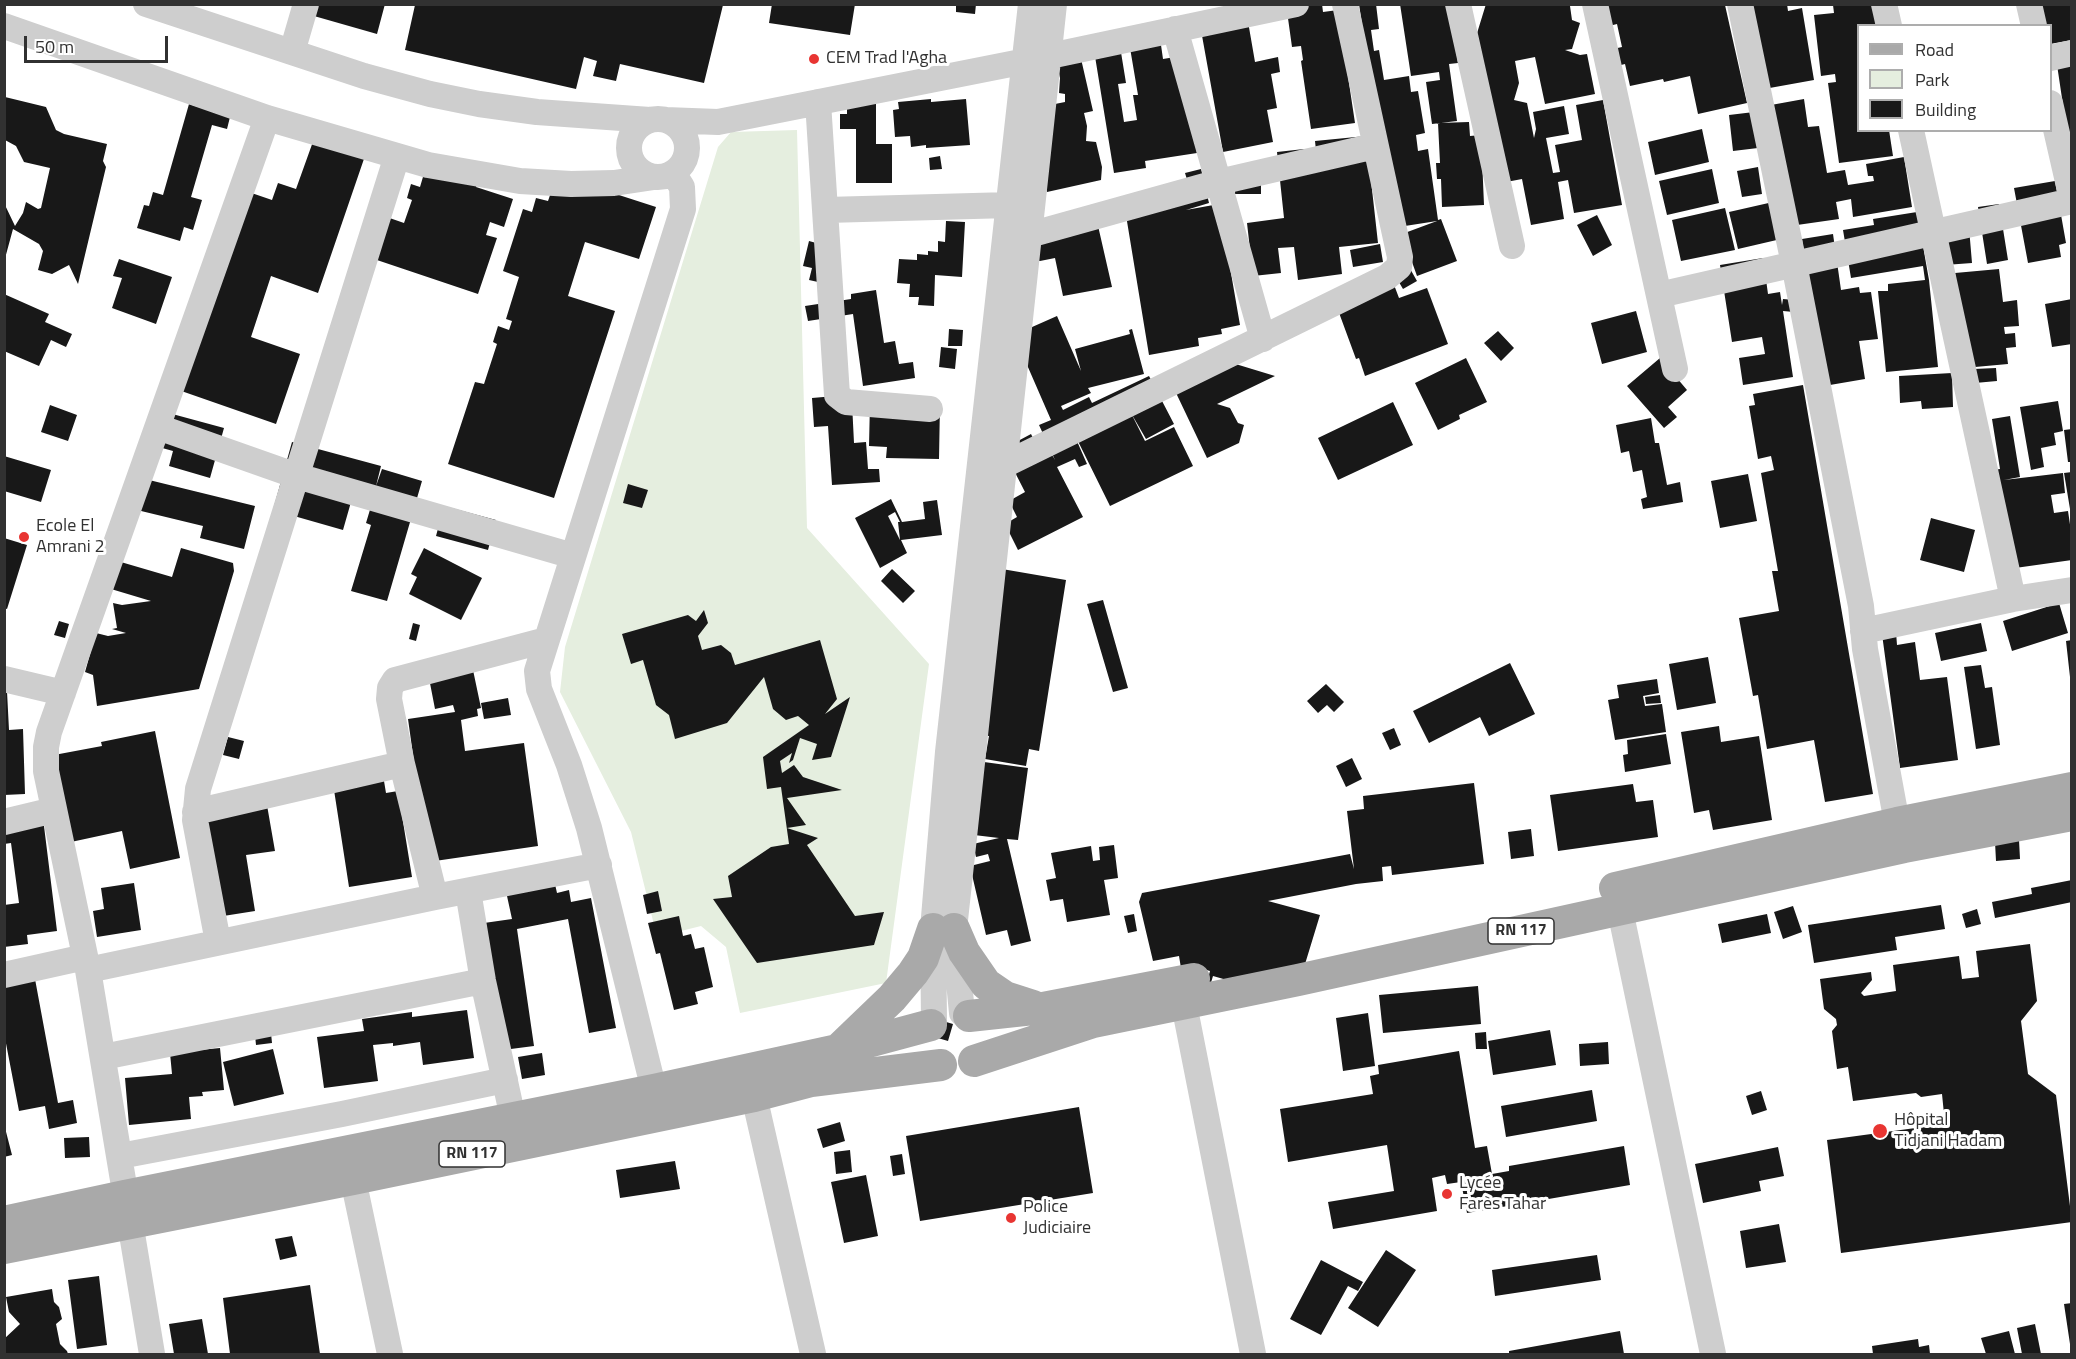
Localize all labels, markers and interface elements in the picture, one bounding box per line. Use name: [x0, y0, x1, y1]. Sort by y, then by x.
scale bar: [27, 24, 171, 62]
legend: [1857, 24, 2052, 132]
text: 50 m: [35, 33, 74, 60]
text: Road: [1915, 36, 1954, 63]
place label: CEM Trad l'Agha: [826, 48, 947, 70]
marker: CEM Trad l'Agha: [807, 52, 821, 66]
text: Park: [1915, 66, 1949, 93]
text: Building: [1915, 96, 1976, 123]
place label: Ecole El Amrani 2: [36, 516, 105, 558]
marker: Ecole El Amrani 2: [17, 530, 31, 544]
road number: RN 117: [1488, 918, 1554, 944]
place label: Hôpital Tidjani Hadam: [1894, 1110, 2002, 1152]
marker: Hôpital Tidjani Hadam: [1871, 1122, 1889, 1140]
road number: RN 117: [439, 1141, 505, 1167]
place label: Lycée Farès Tahar: [1459, 1173, 1546, 1216]
marker: Lycée Farès Tahar: [1440, 1187, 1454, 1201]
place label: Police Judiciaire: [1023, 1197, 1091, 1240]
marker: Police Judiciaire: [1004, 1211, 1018, 1225]

